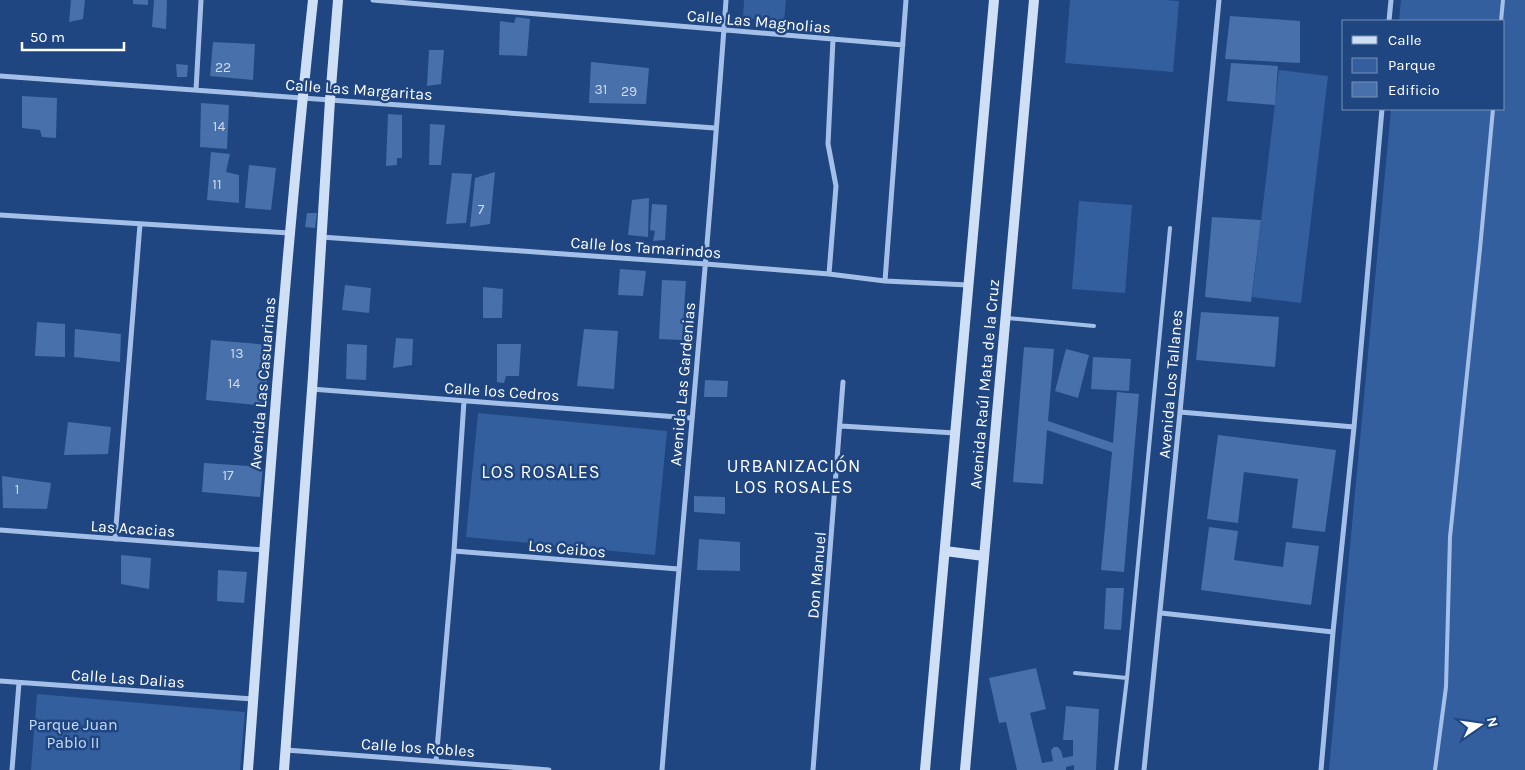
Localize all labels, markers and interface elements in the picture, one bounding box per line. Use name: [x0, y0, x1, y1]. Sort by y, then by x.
street label: Calle Las Magnolias: [686, 6, 832, 37]
scale bar: [22, 20, 125, 52]
legend: [1342, 20, 1505, 110]
text: 50 m: [30, 28, 65, 46]
text: Calle: [1388, 31, 1422, 49]
text: Parque: [1388, 56, 1436, 74]
house number: 22: [215, 59, 231, 76]
street label: Calle Las Margaritas: [285, 75, 433, 104]
house number: 31: [595, 81, 607, 98]
text: Edificio: [1388, 81, 1440, 99]
house number: 29: [621, 83, 637, 100]
house number: 14: [213, 118, 225, 135]
house number: 11: [212, 176, 222, 193]
house number: 7: [478, 201, 485, 218]
street label: Calle los Tamarindos: [570, 233, 722, 262]
street label: Avenida Raúl Mata de la Cruz: [966, 278, 1003, 490]
street label: Avenida Las Casuarinas: [245, 296, 280, 470]
street label: Avenida Las Gardenias: [666, 301, 699, 467]
street label: Avenida Los Tallanes: [1155, 309, 1186, 459]
house number: 13: [231, 345, 243, 362]
house number: 14: [228, 375, 240, 392]
street label: Calle los Cedros: [444, 378, 560, 405]
district label: URBANIZACIÓN LOS ROSALES: [727, 454, 861, 498]
district label: LOS ROSALES: [481, 461, 601, 483]
house number: 17: [222, 467, 234, 484]
house number: 1: [15, 481, 19, 498]
street label: Las Acacias: [90, 516, 176, 541]
street label: Don Manuel: [803, 531, 830, 619]
street label: Los Ceibos: [527, 536, 607, 561]
street label: Calle Las Dalias: [70, 665, 185, 692]
north arrow: [1455, 700, 1505, 750]
park label: Parque Juan Pablo II: [28, 715, 118, 752]
text: N: [1483, 715, 1502, 729]
street label: Calle los Robles: [360, 734, 476, 761]

